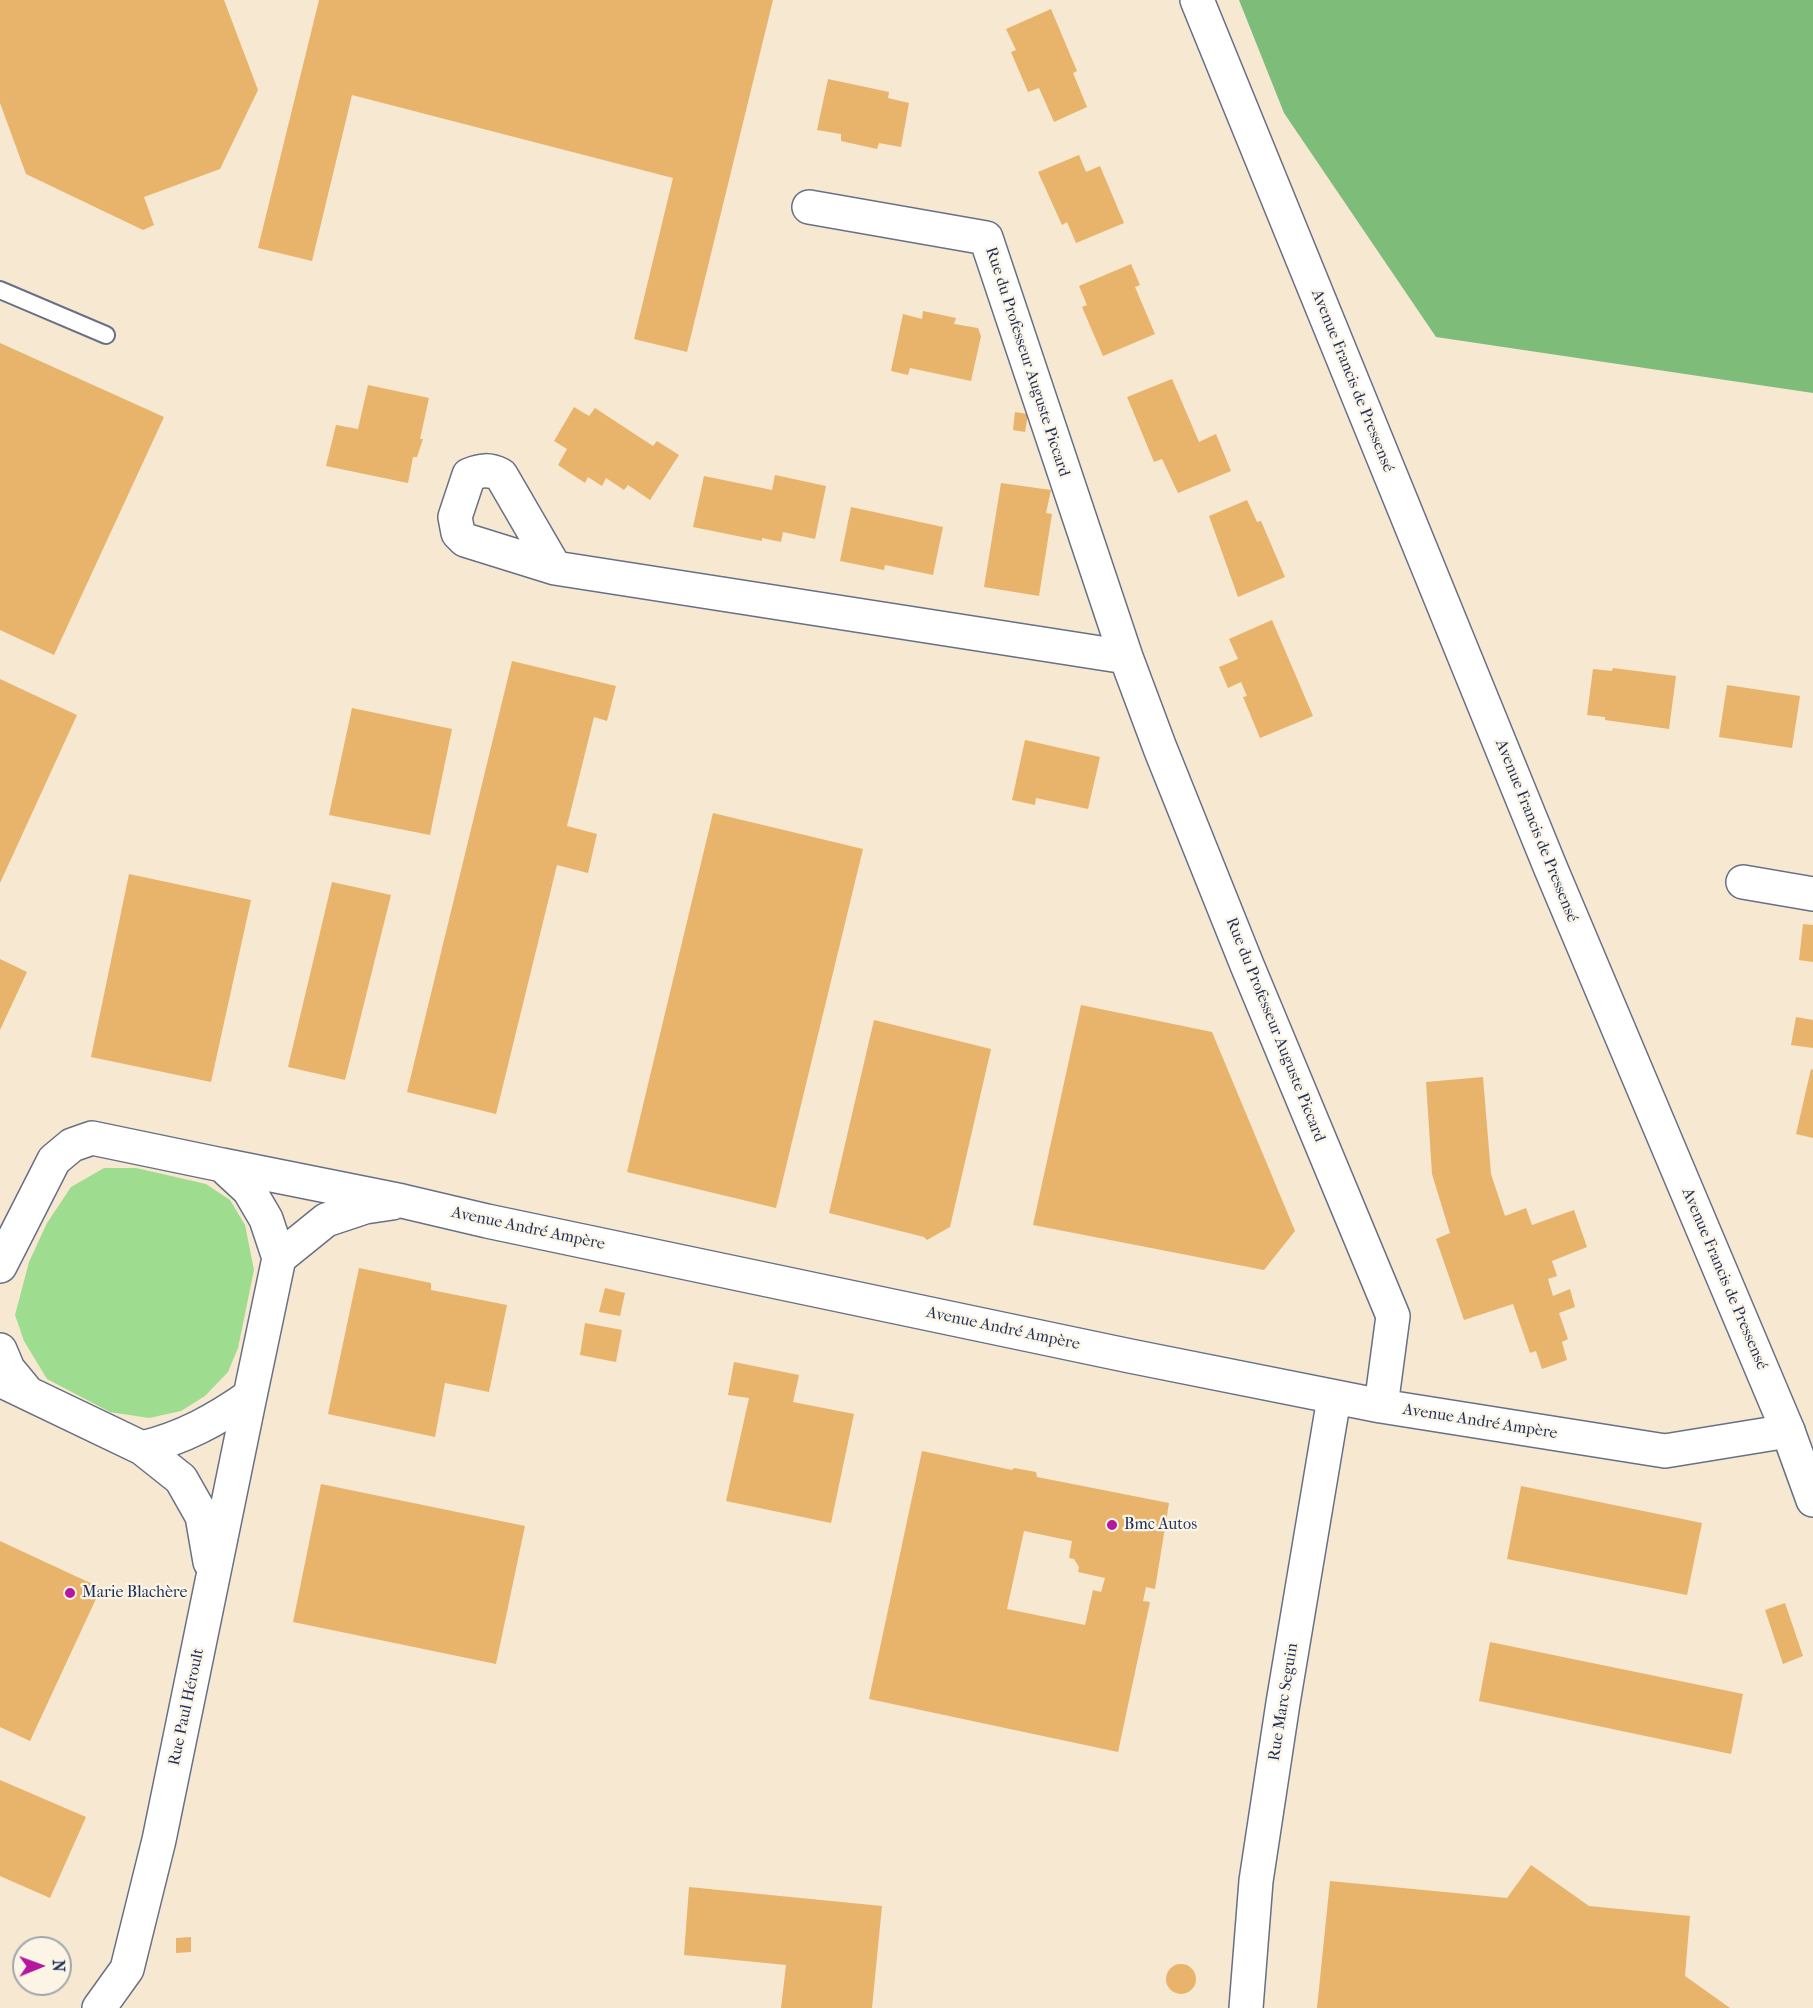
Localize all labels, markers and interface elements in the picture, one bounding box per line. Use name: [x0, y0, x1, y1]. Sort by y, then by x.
street label: Rue du Professeur Auguste Piccard: [981, 245, 1073, 479]
street label: Avenue Francis de Pressensé: [1307, 287, 1397, 475]
street label: Avenue Francis de Pressensé: [1491, 737, 1581, 925]
street label: Rue du Professeur Auguste Piccard: [1221, 915, 1329, 1145]
street label: Avenue Francis de Pressensé: [1677, 1185, 1771, 1373]
street label: Avenue André Ampère: [450, 1203, 606, 1255]
street label: Avenue André Ampère: [925, 1303, 1081, 1355]
street label: Avenue André Ampère: [1401, 1400, 1559, 1444]
place label: Bmc Autos: [1124, 1515, 1197, 1535]
marker: Bmc Autos: [1105, 1518, 1119, 1532]
place label: Marie Blachère: [82, 1583, 187, 1603]
marker: Marie Blachère: [63, 1586, 77, 1600]
street label: Rue Marc Seguin: [1265, 1642, 1303, 1762]
street label: Rue Paul Héroult: [165, 1647, 209, 1767]
north arrow: [12, 1936, 72, 1996]
text: N: [49, 1959, 68, 1972]

